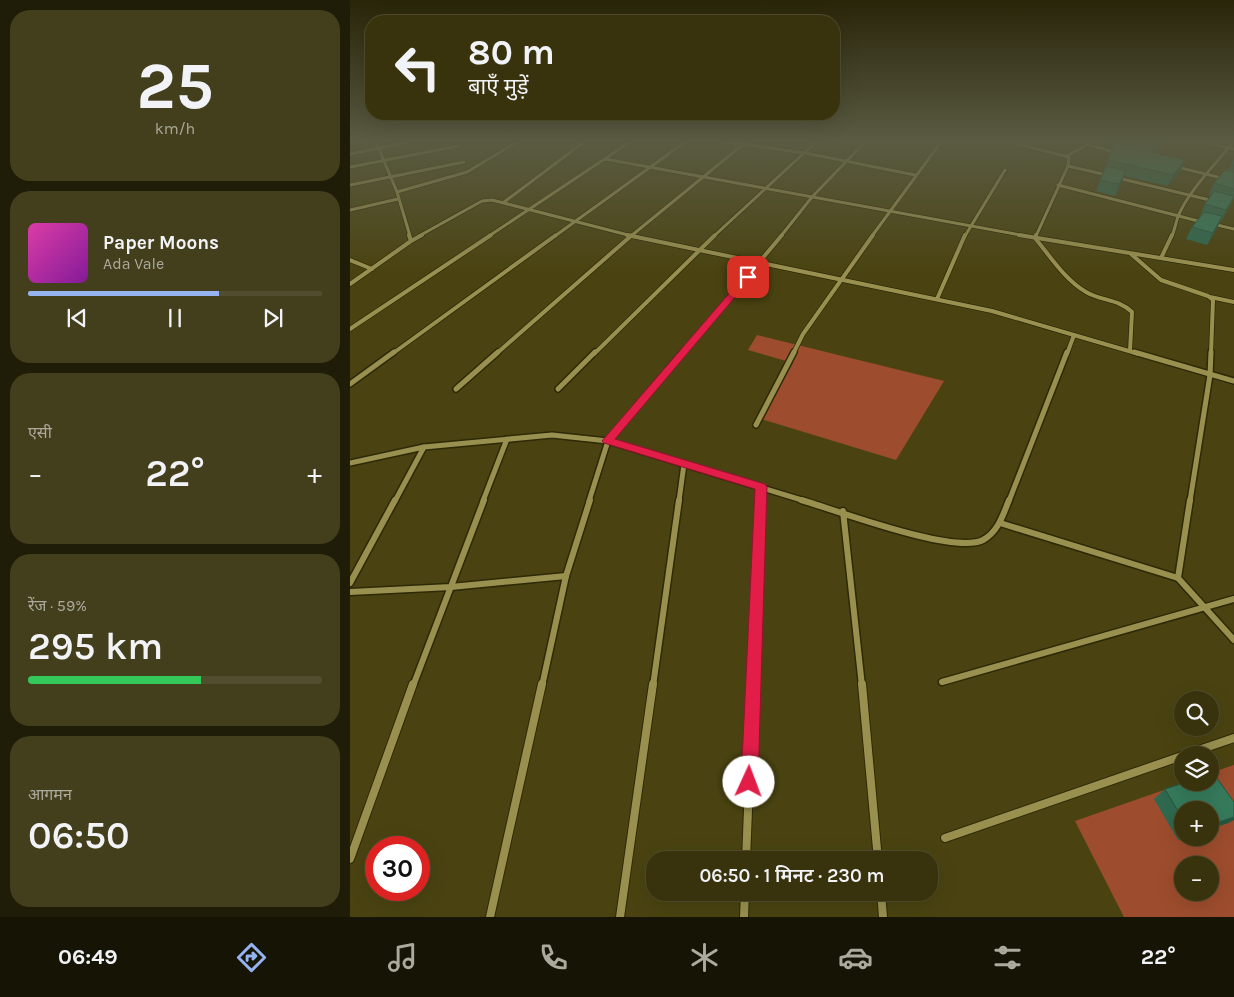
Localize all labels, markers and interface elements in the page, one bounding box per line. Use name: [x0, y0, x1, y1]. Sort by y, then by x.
text: 80 m: [468, 32, 555, 73]
icon: left: [385, 35, 450, 100]
text: 25: [136, 48, 214, 124]
text: बाएँ मुड़ें: [468, 74, 529, 100]
text: km/h: [155, 119, 195, 138]
text: Paper Moons: [103, 232, 219, 254]
text: Ada Vale: [103, 254, 164, 273]
pin: [727, 256, 769, 298]
icon: arrive: [734, 263, 762, 291]
icon: previous: [63, 304, 91, 332]
icon: pause: [161, 304, 189, 332]
icon: next: [259, 304, 287, 332]
text: एसी: [28, 423, 52, 442]
text: 22°: [145, 451, 205, 496]
text: −: [28, 457, 43, 490]
text: +: [307, 457, 322, 490]
text: रेंज · 59%: [28, 596, 87, 615]
text: 295 km: [28, 624, 163, 669]
map controls: [1174, 691, 1219, 901]
button: search: [1174, 691, 1219, 736]
button: layers: [1174, 746, 1219, 791]
position arrow: [722, 755, 774, 807]
text: आगमन: [28, 785, 72, 804]
button: +: [1174, 801, 1219, 846]
text: 06:50: [28, 813, 130, 858]
speed limit sign: 30: [365, 836, 430, 901]
button: −: [1174, 856, 1219, 901]
text: 06:50 · 1 मिनट · 230 m: [699, 865, 885, 887]
icon: directions: [234, 940, 269, 975]
icon: music: [385, 940, 420, 975]
icon: phone: [536, 940, 571, 975]
icon: climate: [687, 940, 722, 975]
icon: car: [838, 940, 873, 975]
icon: filters: [990, 940, 1025, 975]
text: 06:49: [58, 944, 118, 970]
text: 22°: [1141, 944, 1176, 970]

